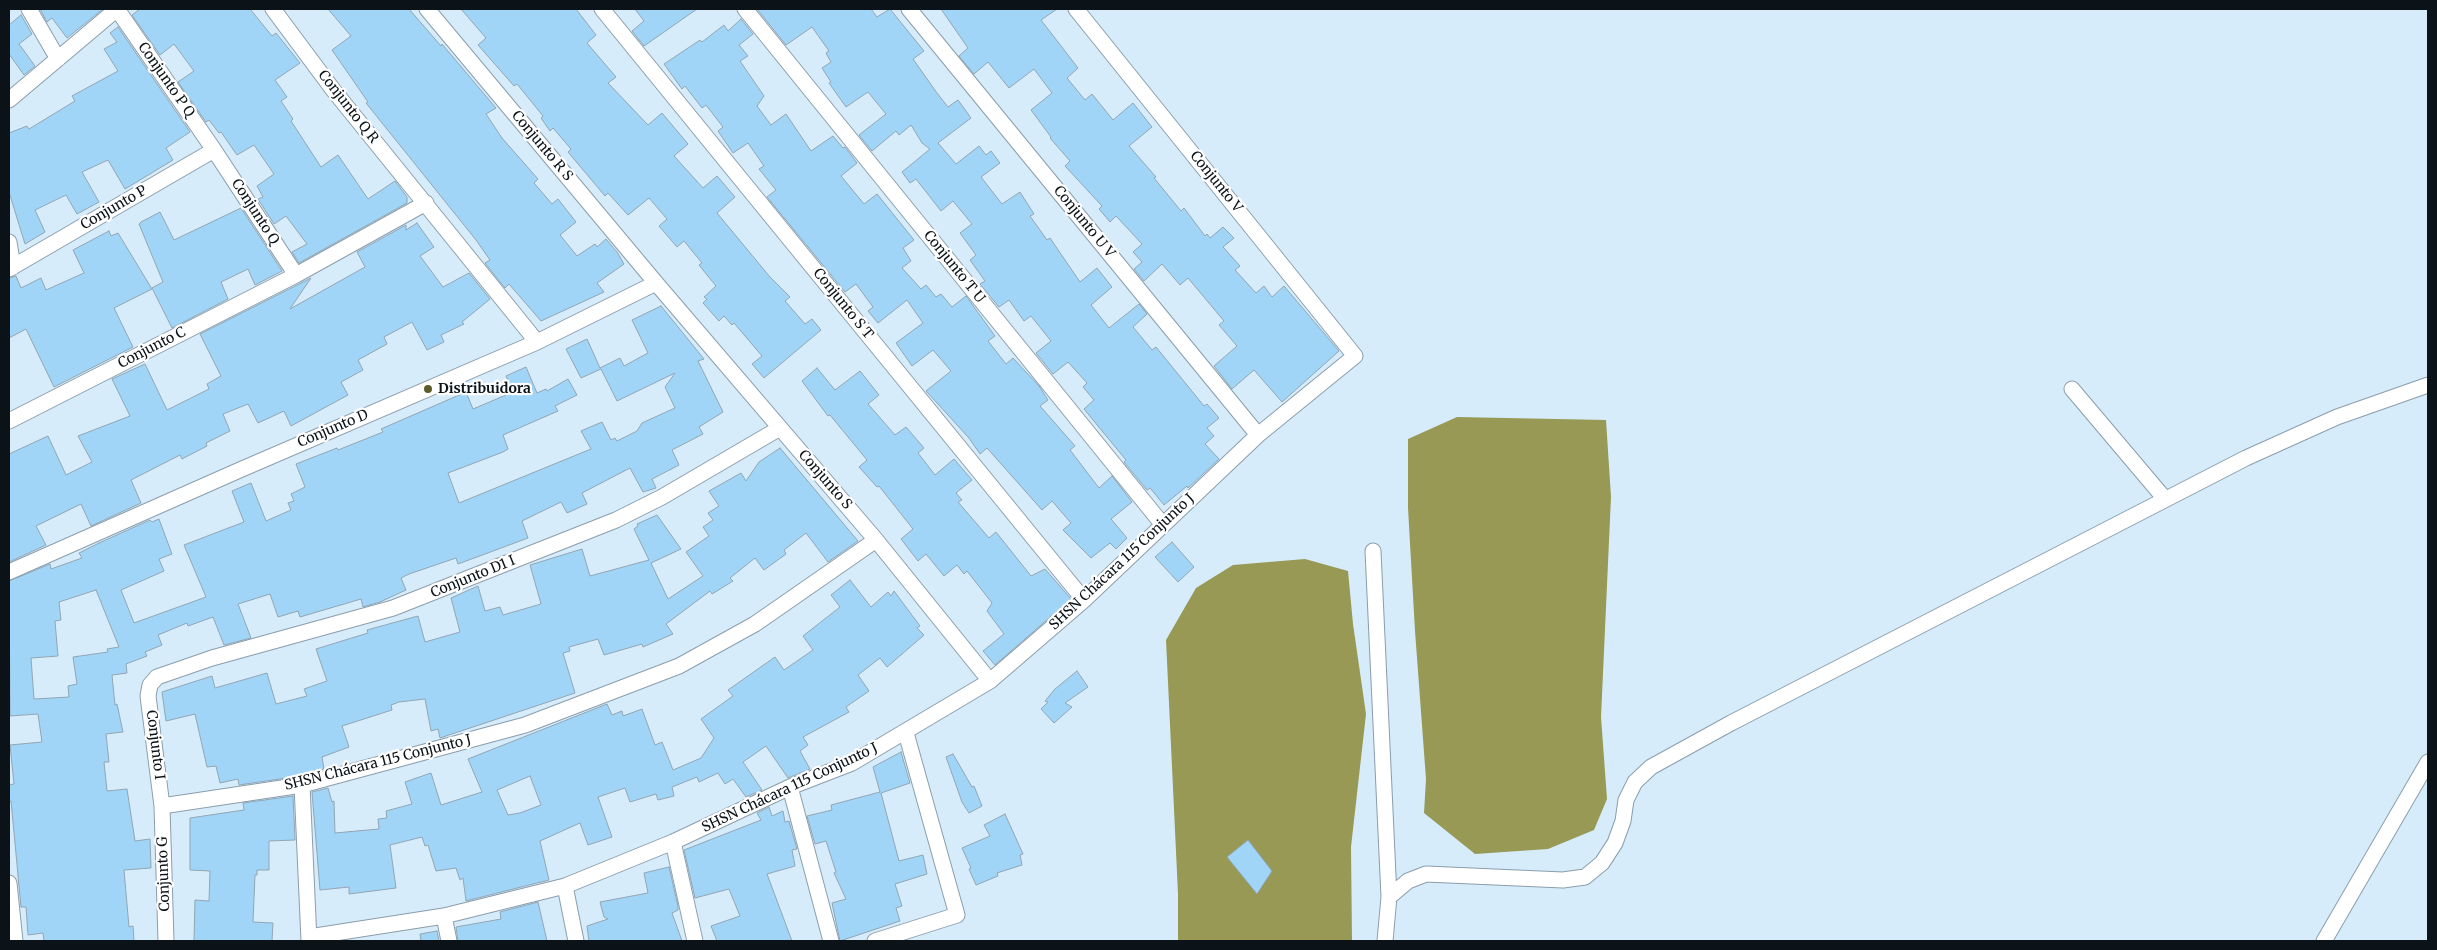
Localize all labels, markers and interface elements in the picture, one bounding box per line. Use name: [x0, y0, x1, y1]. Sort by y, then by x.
street label: Conjunto P Q: [134, 40, 198, 120]
street label: Conjunto Q R: [314, 67, 382, 147]
street label: Conjunto R S: [508, 108, 576, 184]
street label: Conjunto V: [1186, 148, 1246, 216]
street label: Conjunto Q: [228, 176, 282, 248]
street label: Conjunto P: [78, 182, 150, 234]
street label: Conjunto U V: [1050, 183, 1118, 261]
street label: Conjunto T U: [920, 227, 988, 307]
street label: Conjunto S T: [809, 265, 877, 343]
street label: Conjunto C: [115, 324, 189, 372]
place label: Distribuidora: [438, 381, 531, 397]
marker: Distribuidora: [422, 383, 434, 395]
street label: Conjunto D: [295, 407, 371, 451]
street label: Conjunto S: [795, 447, 855, 513]
street label: SHSN Chácara 115 Conjunto J: [1046, 490, 1198, 634]
street label: Conjunto D1 I: [428, 552, 518, 602]
street label: Conjunto I: [142, 709, 168, 781]
street label: SHSN Chácara 115 Conjunto J: [283, 732, 473, 794]
street label: SHSN Chácara 115 Conjunto J: [699, 740, 881, 836]
street label: Conjunto G: [154, 836, 174, 912]

